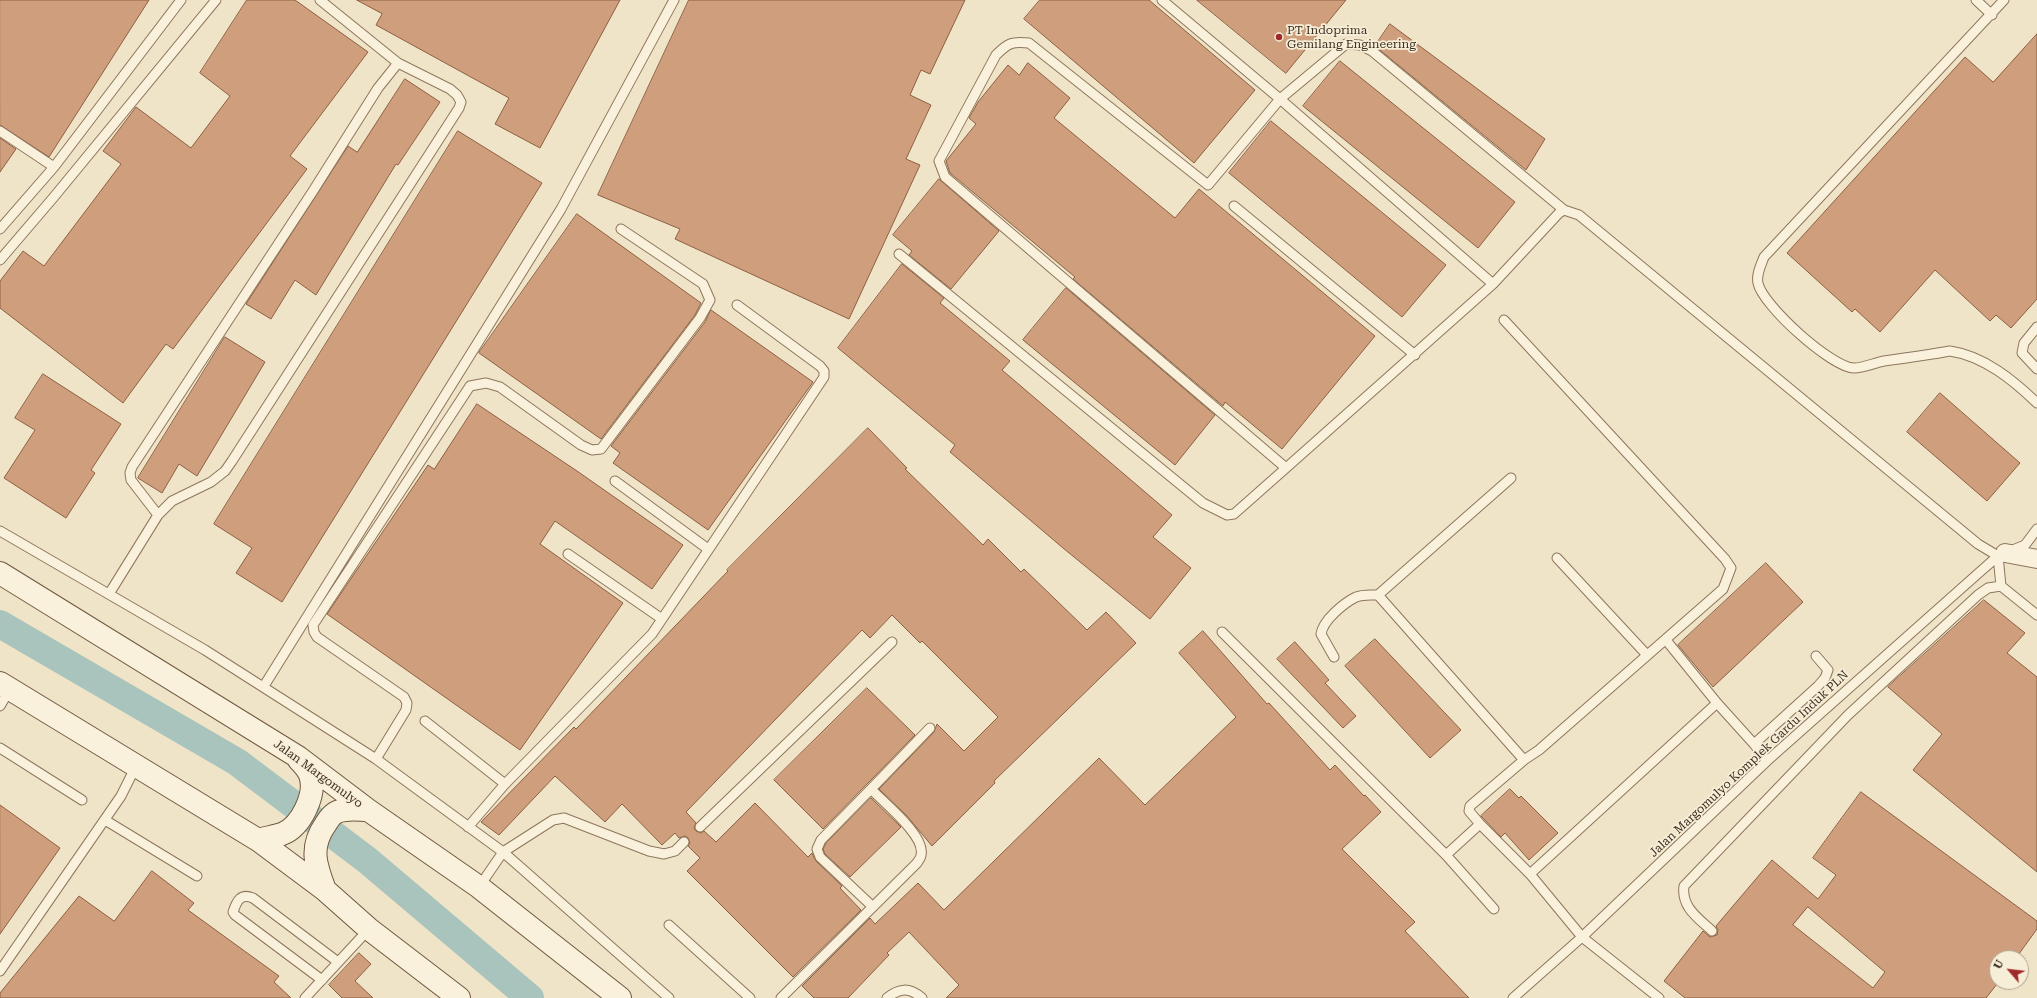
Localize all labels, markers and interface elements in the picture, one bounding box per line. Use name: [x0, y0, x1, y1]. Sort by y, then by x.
place label: PT Indoprima Gemilang Engineering: [1287, 23, 1416, 51]
marker: PT Indoprima Gemilang Engineering: [1274, 32, 1284, 42]
street label: Jalan Margomulyo Komplek Gardu Induk PLN: [1646, 668, 1852, 860]
street label: Jalan Margomulyo: [271, 737, 365, 811]
north arrow: [1989, 950, 2029, 990]
text: U: [1991, 958, 2007, 971]

